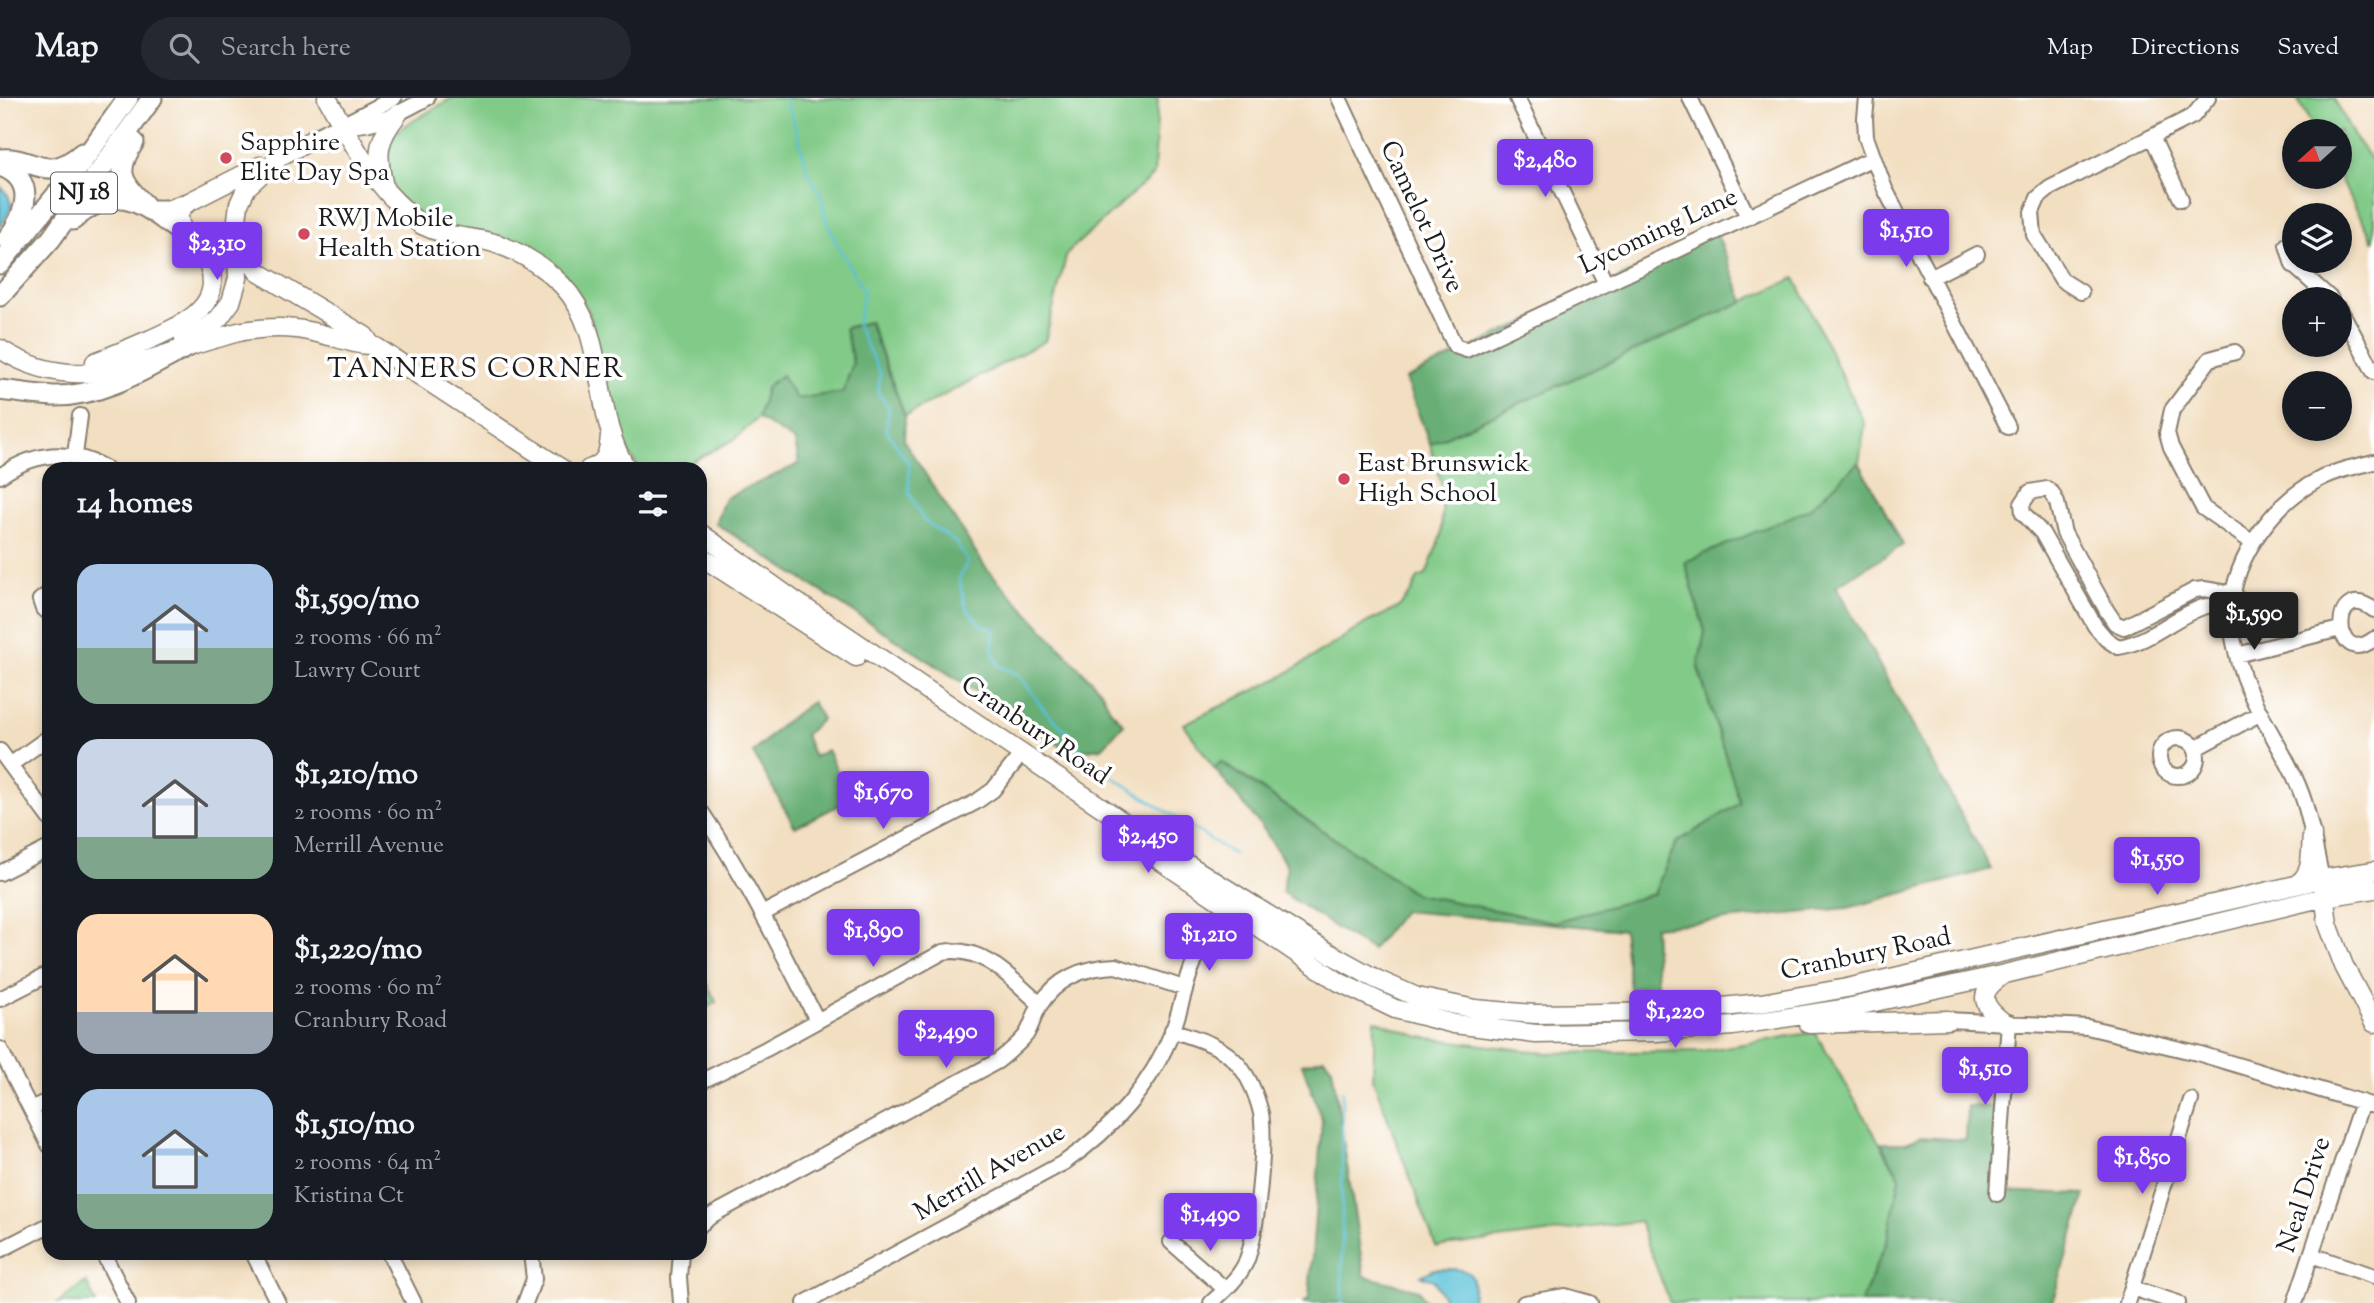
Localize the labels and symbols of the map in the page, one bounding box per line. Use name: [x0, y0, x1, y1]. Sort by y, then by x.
north arrow: [2282, 119, 2352, 189]
place label: Sapphire Elite Day Spa: [240, 125, 389, 192]
street label: Camelot Drive: [1370, 135, 1472, 299]
pin: $2,480: [1488, 140, 1602, 199]
marker: Sapphire Elite Day Spa: [218, 150, 234, 166]
road number: NJ 18: [51, 172, 117, 214]
street label: Lycoming Lane: [1574, 179, 1744, 285]
place label: RWJ Mobile Health Station: [318, 201, 481, 268]
pin: $1,510: [1849, 209, 1963, 269]
pin: $2,310: [160, 222, 274, 282]
marker: RWJ Mobile Health Station: [296, 226, 312, 242]
district label: TANNERS CORNER: [327, 350, 625, 390]
place label: East Brunswick High School: [1358, 446, 1530, 513]
marker: East Brunswick High School: [1336, 471, 1352, 487]
pin: $1,590: [2197, 592, 2311, 652]
street label: Cranbury Road: [953, 667, 1117, 795]
pin: $1,670: [826, 772, 940, 831]
pin: $2,450: [1091, 816, 1205, 875]
pin: $1,550: [2100, 838, 2214, 897]
pin: $1,890: [816, 910, 930, 969]
pin: $1,210: [1152, 914, 1266, 973]
street label: Cranbury Road: [1777, 919, 1955, 991]
pin: $1,220: [1618, 990, 1732, 1050]
pin: $2,490: [889, 1010, 1003, 1070]
pin: $1,510: [1928, 1048, 2042, 1107]
street label: Merrill Avenue: [907, 1115, 1073, 1231]
street label: Neal Drive: [2269, 1132, 2341, 1258]
pin: $1,850: [2085, 1136, 2199, 1196]
pin: $1,490: [1153, 1194, 1267, 1253]

